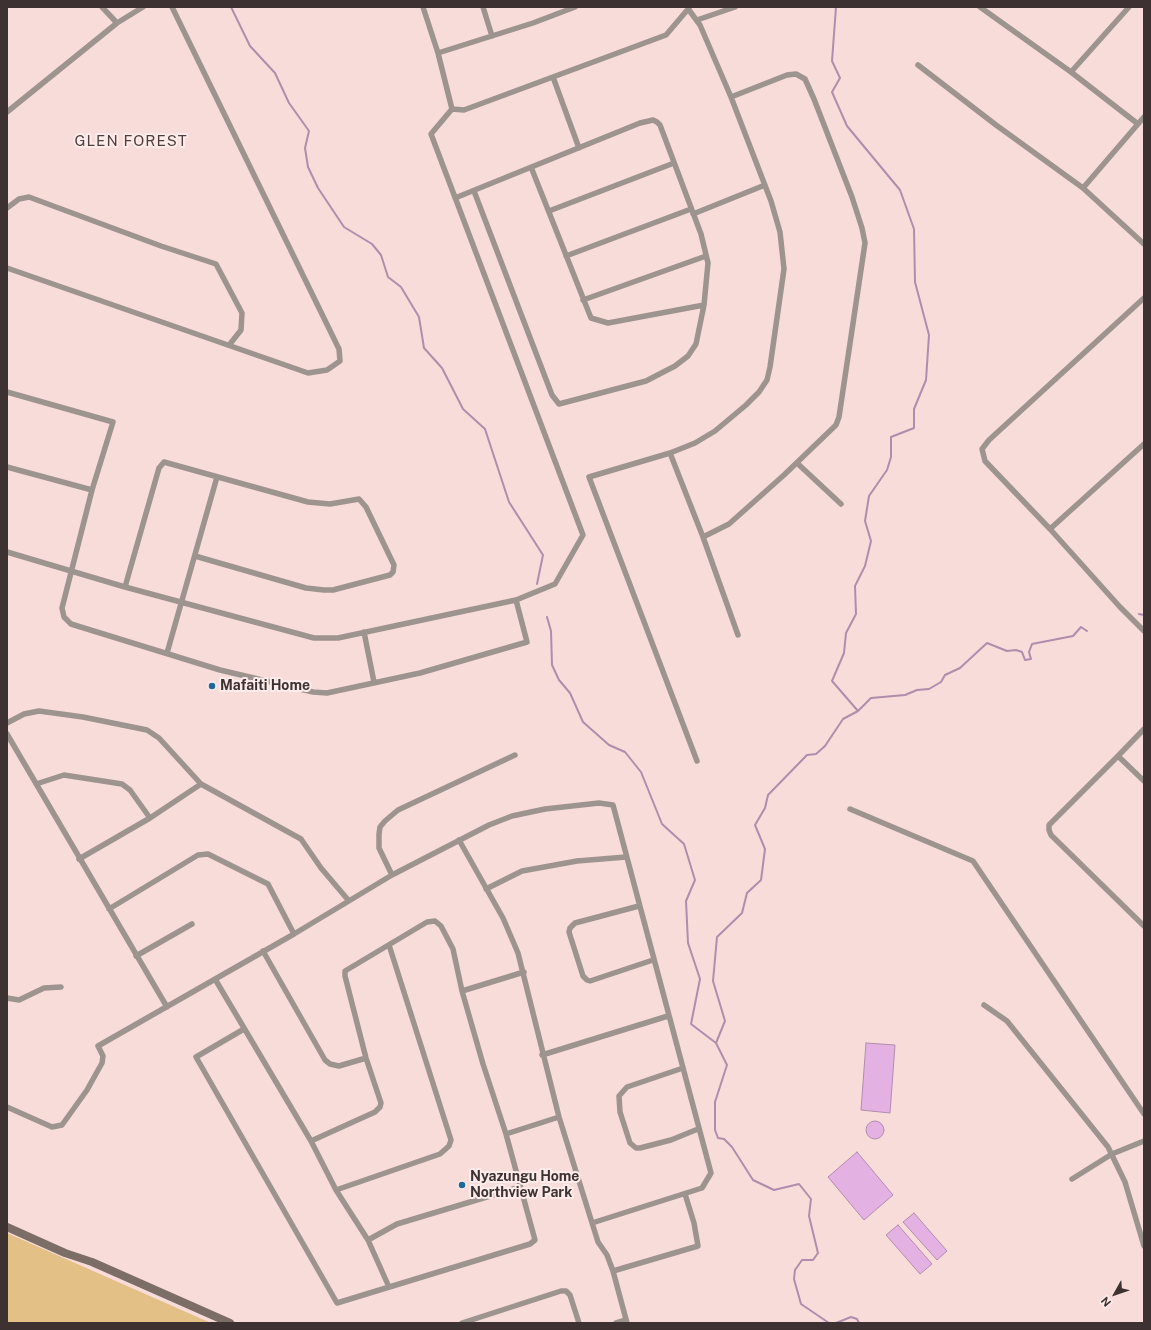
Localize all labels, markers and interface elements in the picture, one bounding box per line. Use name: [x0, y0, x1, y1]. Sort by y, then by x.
district label: GLEN FOREST: [74, 132, 188, 150]
place label: Mafaiti Home: [220, 678, 310, 694]
marker: Mafaiti Home: [207, 681, 217, 691]
place label: Nyazungu Home Northview Park: [470, 1169, 579, 1202]
marker: Nyazungu Home Northview Park: [457, 1180, 467, 1190]
north arrow: [1095, 1274, 1135, 1314]
text: N: [1098, 1295, 1113, 1309]

